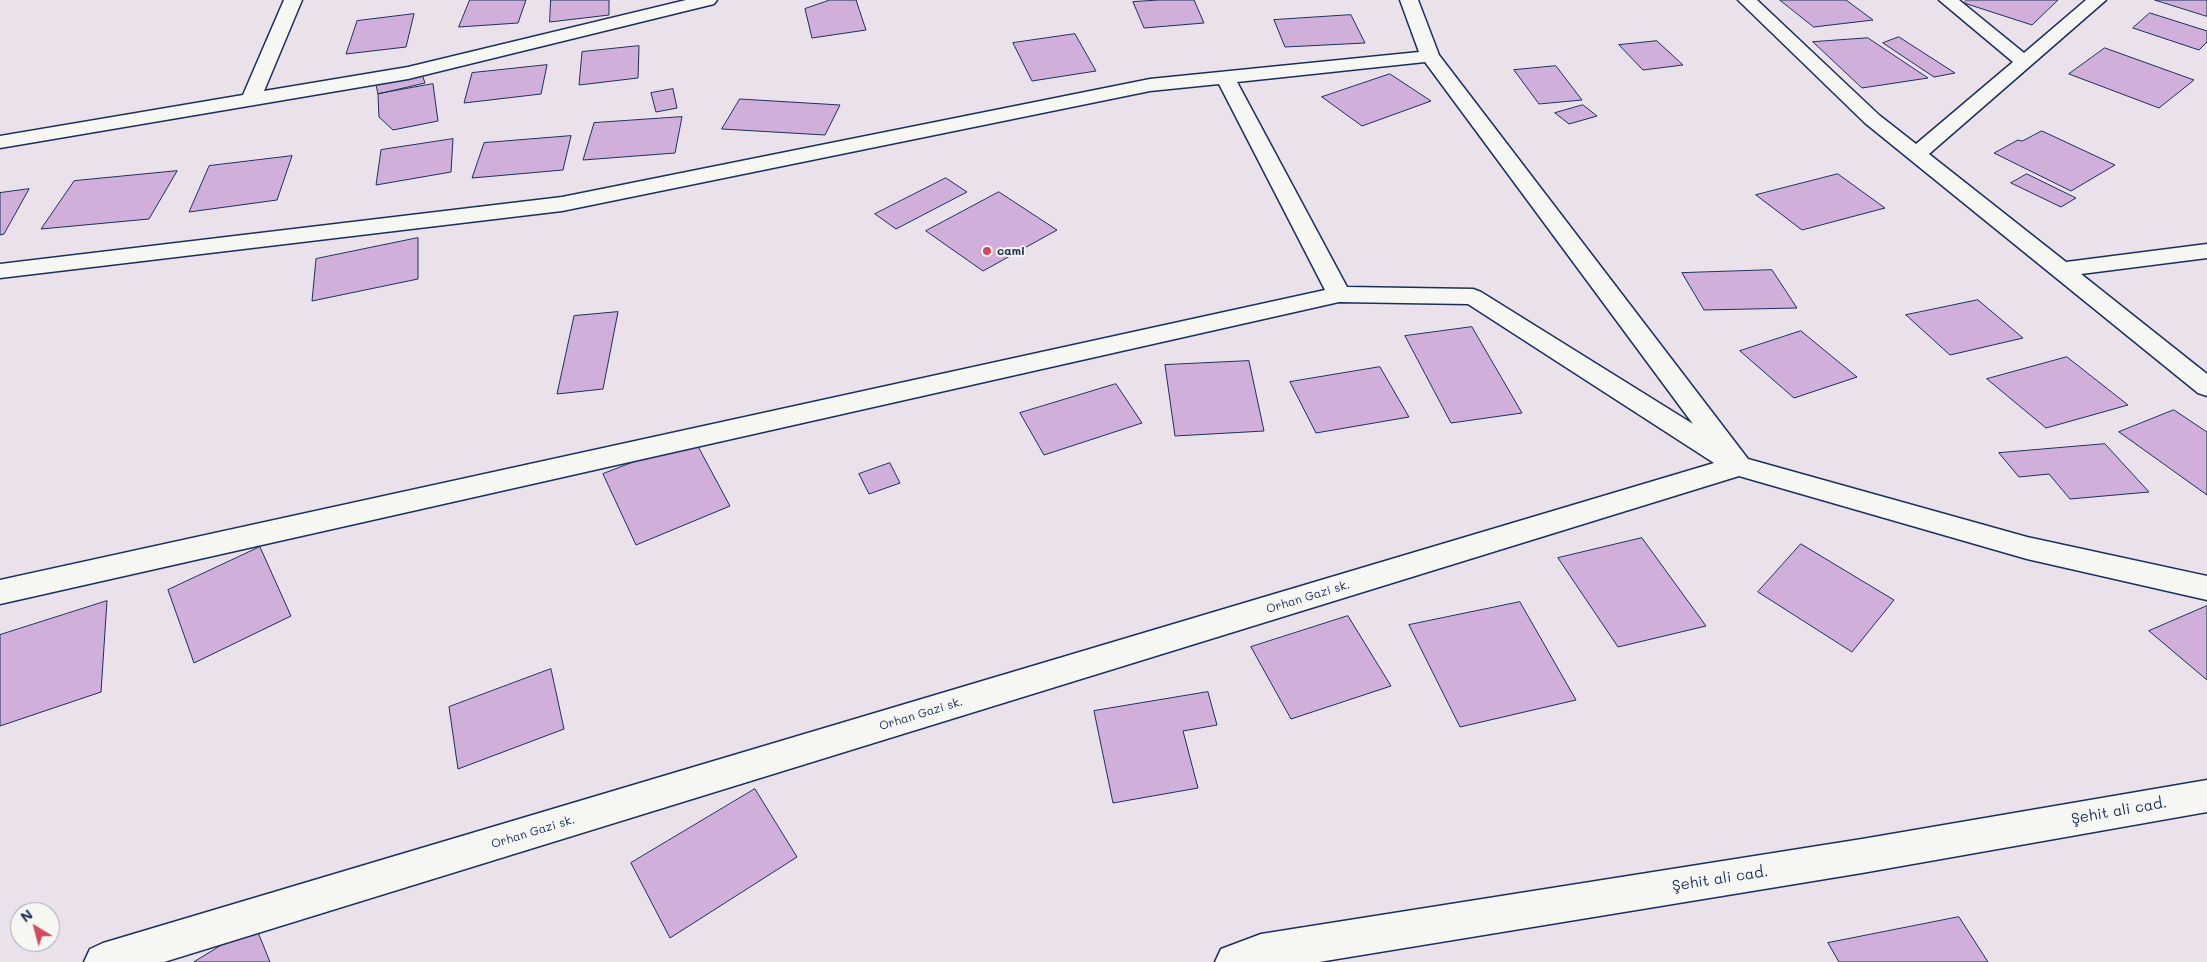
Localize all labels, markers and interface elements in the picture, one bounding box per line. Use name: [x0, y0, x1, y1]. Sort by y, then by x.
place label: cami: [997, 244, 1025, 258]
marker: cami: [981, 245, 993, 257]
street label: Orhan Gazi sk.: [1265, 577, 1351, 617]
street label: Orhan Gazi sk.: [878, 694, 964, 734]
street label: Şehit ali cad.: [2070, 794, 2168, 828]
street label: Orhan Gazi sk.: [490, 812, 576, 852]
street label: Şehit ali cad.: [1671, 863, 1769, 895]
north arrow: [10, 902, 60, 952]
text: N: [16, 905, 36, 926]

